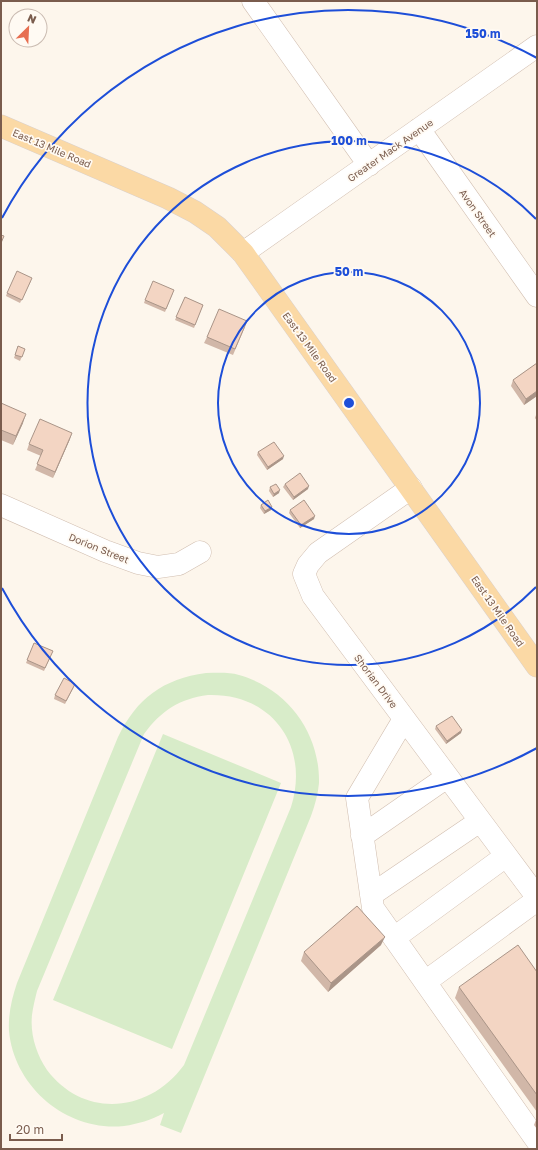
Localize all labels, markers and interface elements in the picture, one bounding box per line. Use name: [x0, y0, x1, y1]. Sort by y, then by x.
north arrow: [8, 8, 48, 48]
text: N: [26, 11, 39, 26]
text: 150 m: [466, 26, 500, 41]
street label: Greater Mack Avenue: [345, 116, 435, 184]
street label: East 13 Mile Road: [11, 126, 93, 170]
text: 100 m: [331, 133, 367, 148]
street label: Avon Street: [457, 187, 499, 239]
text: 50 m: [335, 264, 363, 279]
street label: East 13 Mile Road: [281, 310, 339, 384]
centre of rings: [342, 396, 356, 410]
street label: Dorion Street: [67, 530, 131, 566]
street label: East 13 Mile Road: [469, 573, 527, 649]
street label: Shorian Drive: [352, 652, 400, 710]
scale bar: [10, 1116, 62, 1142]
text: 20 m: [16, 1122, 44, 1137]

